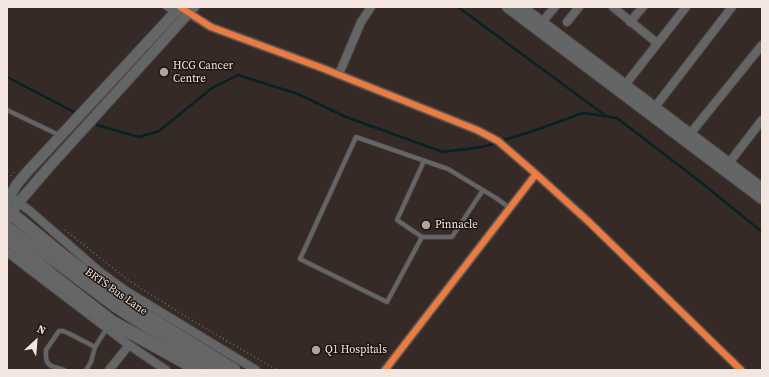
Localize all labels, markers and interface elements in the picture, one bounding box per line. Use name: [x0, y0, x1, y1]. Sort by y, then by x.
place label: HCG Cancer Centre: [173, 59, 233, 85]
marker: HCG Cancer Centre: [158, 66, 170, 78]
place label: Pinnacle: [435, 218, 478, 232]
marker: Pinnacle: [420, 219, 432, 231]
street label: BRTS Bus Lane: [82, 266, 150, 318]
north arrow: [16, 321, 56, 361]
text: N: [35, 321, 48, 338]
place label: Q1 Hospitals: [325, 343, 387, 357]
marker: Q1 Hospitals: [310, 344, 322, 356]

